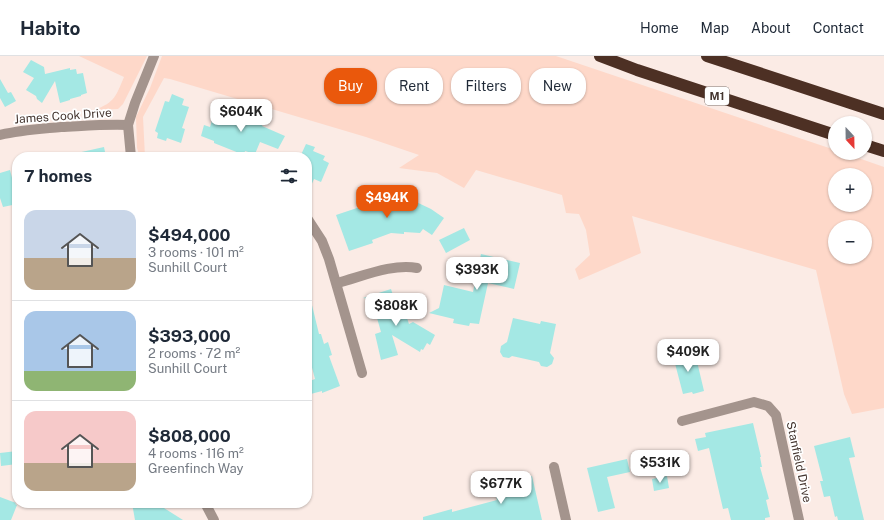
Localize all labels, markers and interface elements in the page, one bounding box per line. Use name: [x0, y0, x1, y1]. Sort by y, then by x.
text: Habito: [20, 17, 81, 39]
text: Home: [640, 20, 679, 36]
text: Map: [701, 20, 729, 36]
text: About: [751, 20, 791, 36]
text: Contact: [813, 20, 864, 36]
chip: Buy: [324, 68, 377, 104]
chip: Rent: [385, 68, 443, 104]
chip: Filters: [451, 68, 521, 104]
chip: New: [529, 68, 586, 104]
road number: M1: [705, 87, 729, 105]
pin: $604K: [213, 99, 269, 133]
text: $604K: [219, 104, 263, 119]
street label: James Cook Drive: [14, 106, 112, 126]
north arrow: [828, 116, 872, 160]
map controls: [828, 116, 872, 264]
icon: filters: [278, 165, 300, 187]
text: 7 homes: [24, 166, 92, 186]
button: +: [828, 168, 872, 212]
pin: $494K: [359, 185, 415, 219]
text: $494K: [365, 190, 409, 205]
button: −: [828, 220, 872, 264]
text: $494,000: [148, 225, 231, 245]
icon: home: [56, 226, 104, 274]
text: 3 rooms · 101 m²: [148, 245, 244, 260]
pin: $393K: [449, 257, 505, 291]
text: Sunhill Court: [148, 260, 227, 275]
text: $393K: [455, 262, 499, 277]
pin: $808K: [368, 293, 424, 327]
text: $808K: [374, 298, 418, 313]
text: $393,000: [148, 326, 231, 346]
icon: home: [56, 327, 104, 375]
pin: $409K: [660, 339, 716, 373]
text: $409K: [666, 344, 710, 359]
text: 2 rooms · 72 m²: [148, 346, 240, 361]
text: Sunhill Court: [148, 361, 227, 376]
street label: Stanfield Drive: [784, 420, 814, 504]
text: $808,000: [148, 426, 231, 446]
icon: home: [56, 427, 104, 475]
text: 4 rooms · 116 m²: [148, 446, 244, 461]
pin: $531K: [632, 450, 688, 484]
text: $531K: [639, 455, 681, 470]
text: Greenfinch Way: [148, 461, 244, 476]
pin: $677K: [473, 471, 529, 505]
text: $677K: [480, 476, 522, 491]

